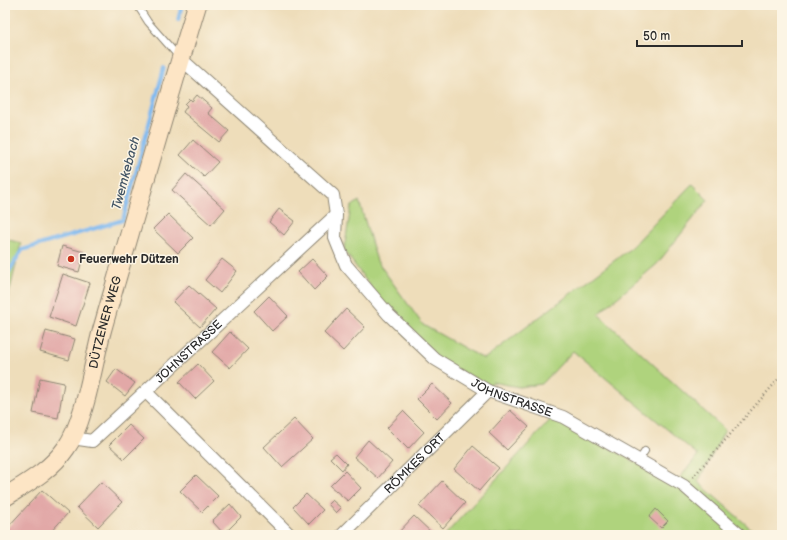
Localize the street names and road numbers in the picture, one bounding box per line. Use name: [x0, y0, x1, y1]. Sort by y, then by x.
street label: DÜTZENER WEG: [86, 274, 125, 370]
street label: JOHNSTRASSE: [152, 317, 226, 387]
street label: JOHNSTRASSE: [468, 376, 554, 421]
street label: RÖMKES ORT: [381, 430, 449, 497]

